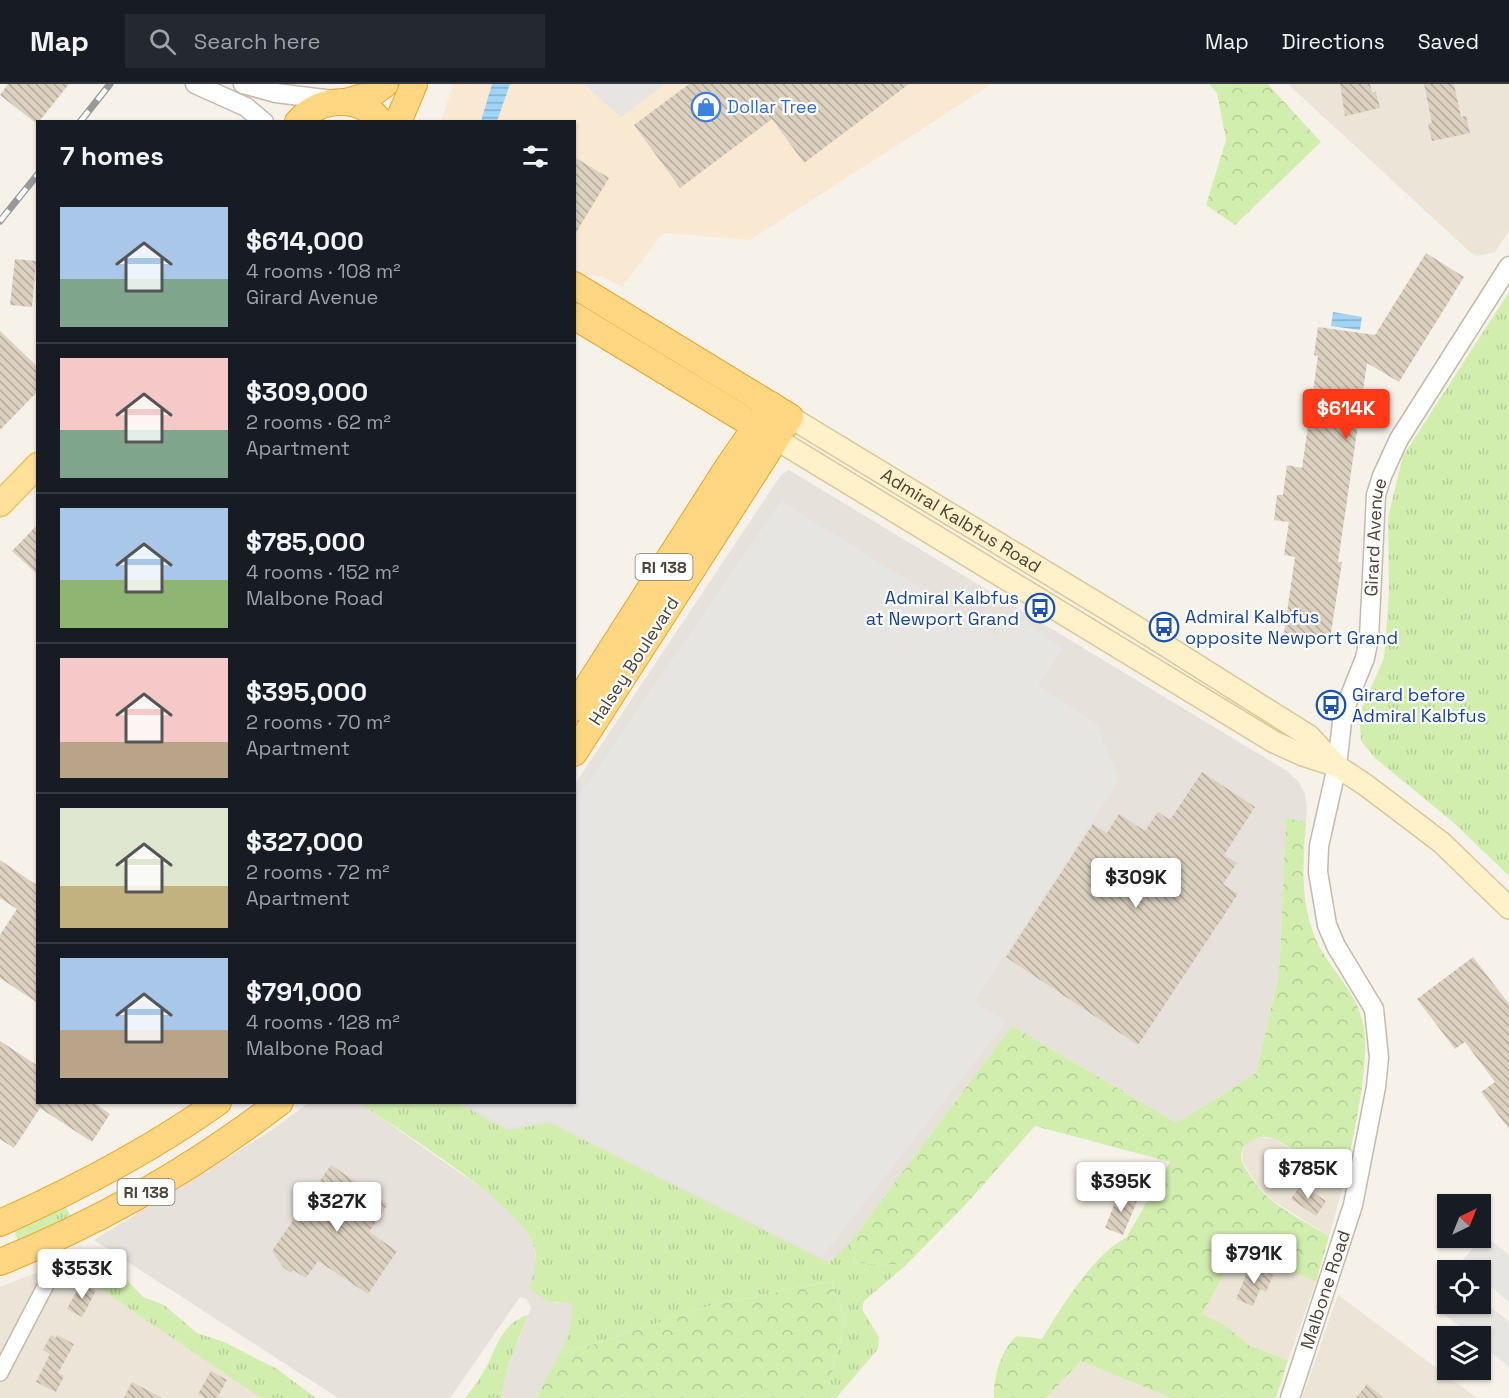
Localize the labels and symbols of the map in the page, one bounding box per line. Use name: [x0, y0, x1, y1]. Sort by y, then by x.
shop icon: Dollar Tree: [690, 91, 722, 123]
place label: Dollar Tree: [727, 95, 817, 118]
pin: $614K: [1304, 389, 1388, 440]
street label: Admiral Kalbfus Road: [877, 463, 1046, 578]
street label: Girard Avenue: [1359, 475, 1392, 597]
road number: RI 138: [636, 554, 692, 580]
place label: Admiral Kalbfus at Newport Grand: [866, 586, 1019, 630]
street label: Halsey Boulevard: [583, 592, 684, 729]
bus stop icon: Admiral Kalbfus at Newport Grand: [1024, 592, 1056, 624]
place label: Admiral Kalbfus opposite Newport Grand: [1185, 605, 1398, 649]
bus stop icon: Admiral Kalbfus opposite Newport Grand: [1148, 611, 1180, 643]
place label: Girard before Admiral Kalbfus: [1352, 683, 1486, 727]
bus stop icon: Girard before Admiral Kalbfus: [1315, 689, 1347, 721]
pin: $309K: [1094, 858, 1178, 909]
pin: $785K: [1266, 1149, 1350, 1200]
pin: $395K: [1079, 1162, 1163, 1213]
road number: RI 138: [118, 1179, 174, 1205]
pin: $327K: [295, 1182, 379, 1233]
north arrow: [1437, 1194, 1491, 1248]
street label: Malbone Road: [1295, 1227, 1355, 1352]
pin: $791K: [1212, 1234, 1296, 1285]
pin: $353K: [40, 1249, 124, 1300]

